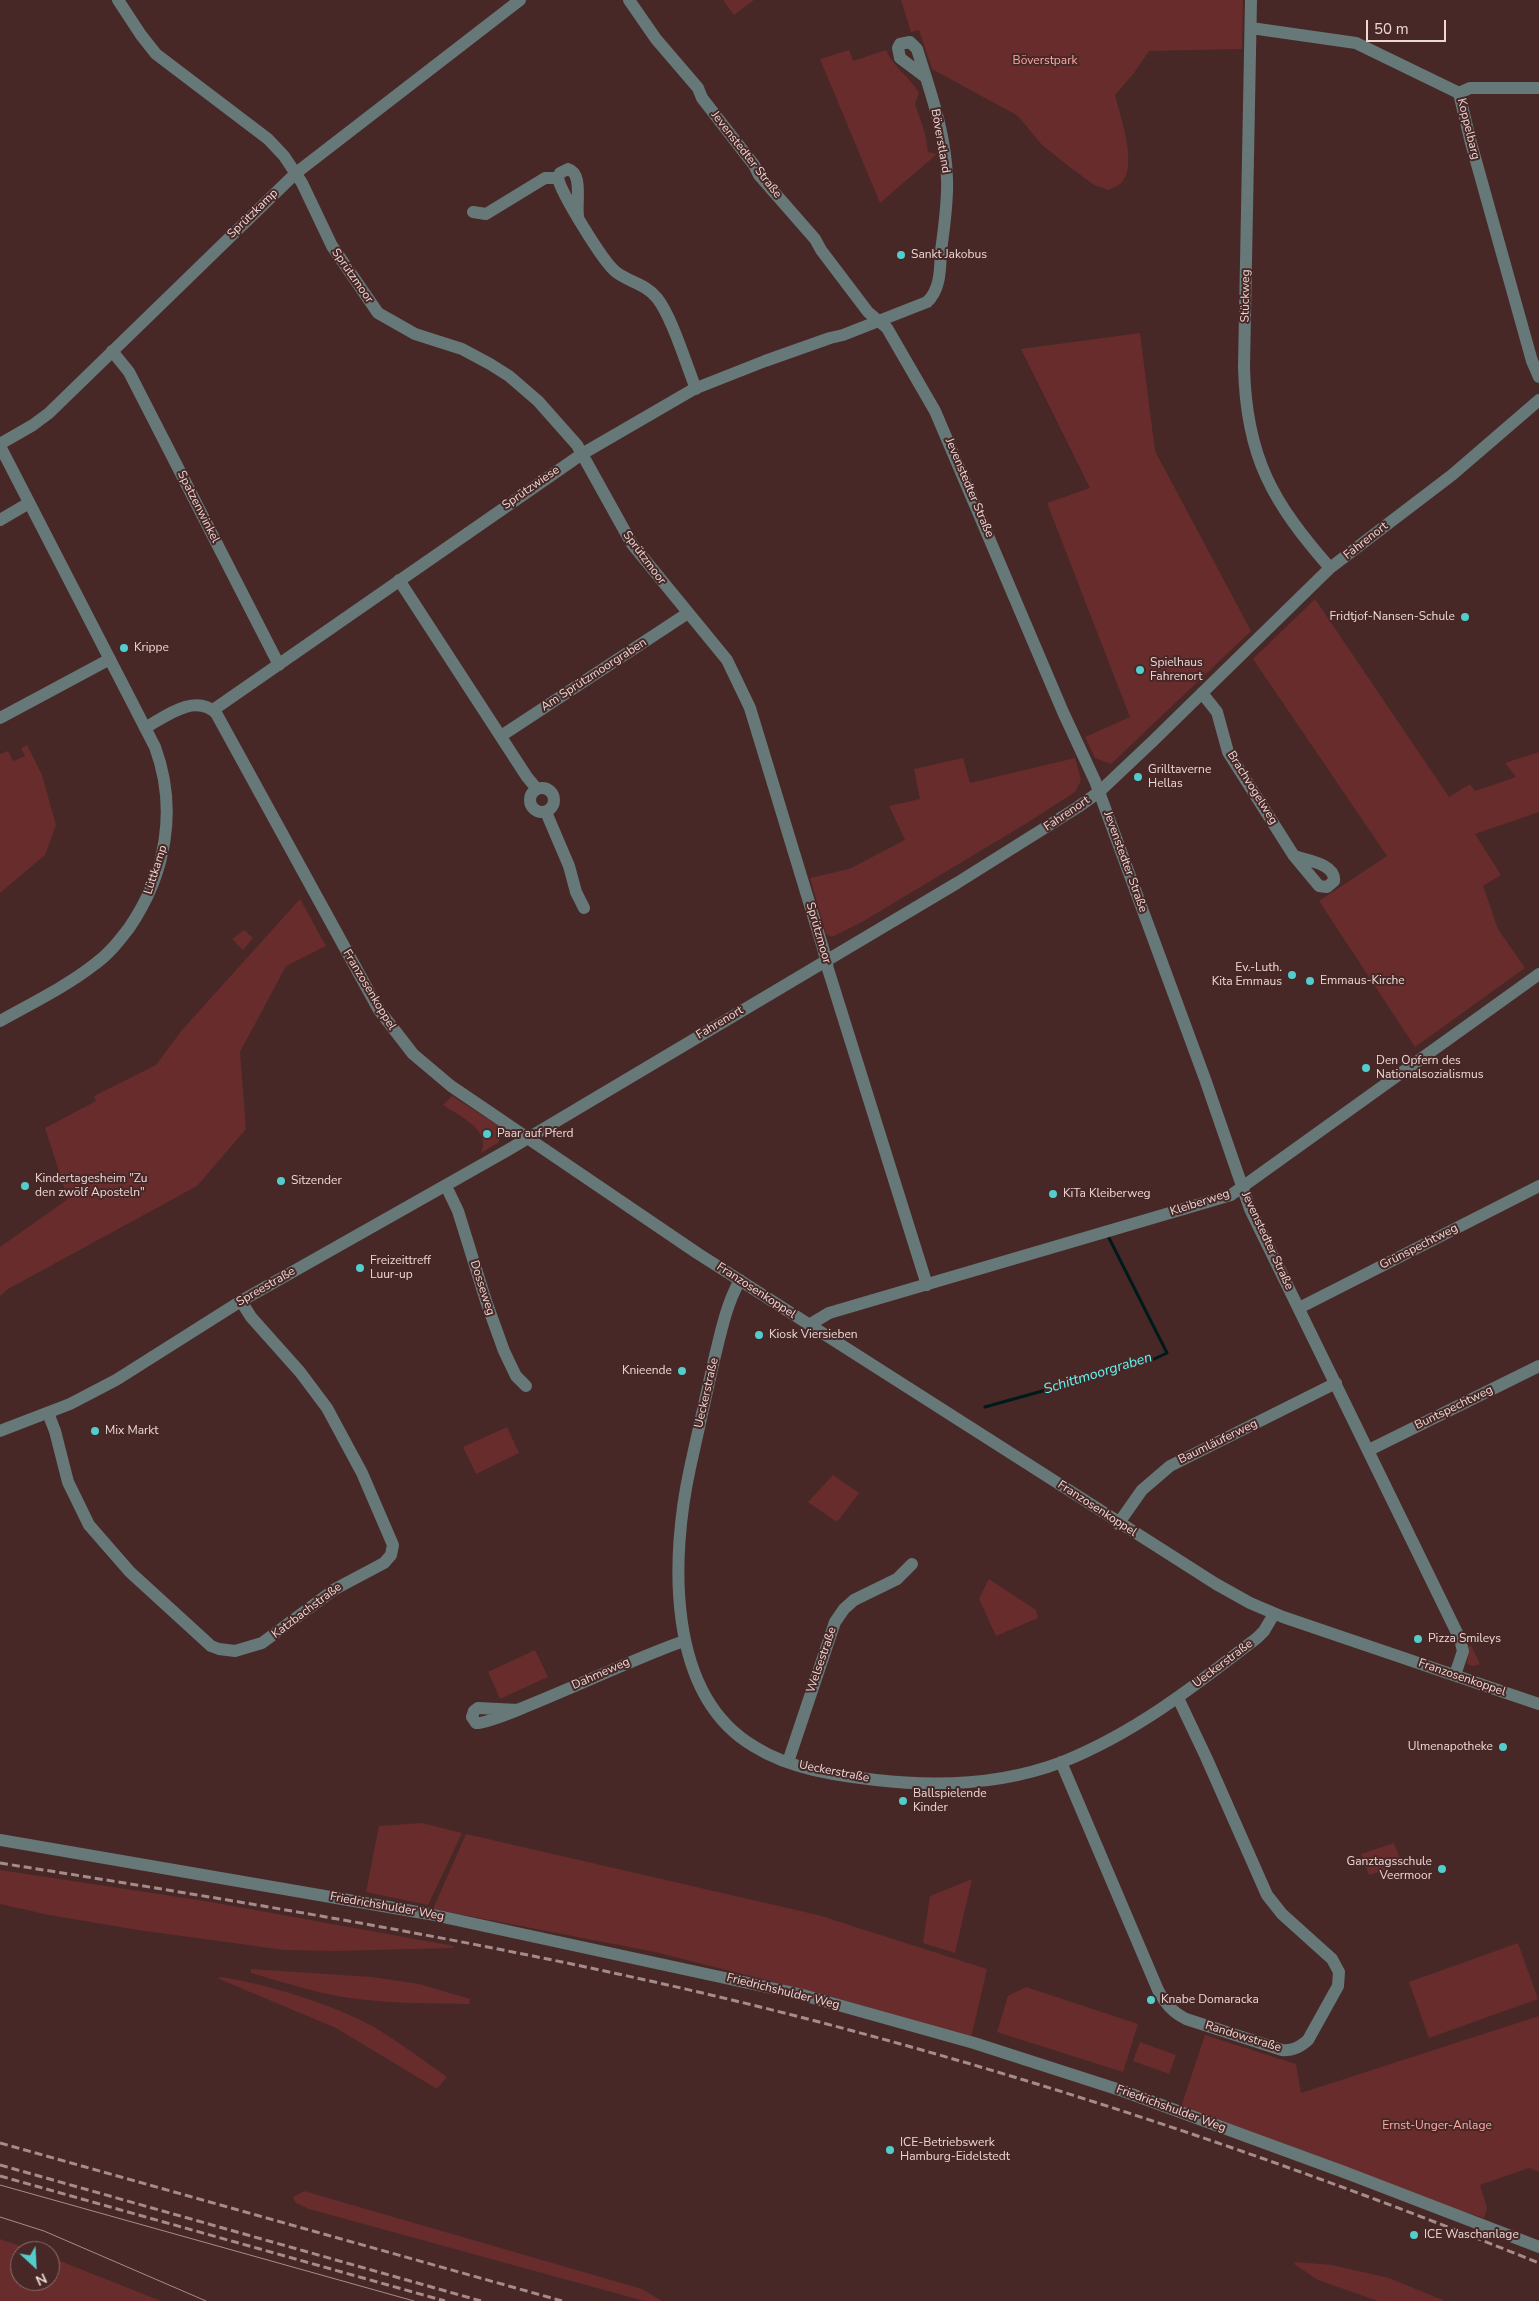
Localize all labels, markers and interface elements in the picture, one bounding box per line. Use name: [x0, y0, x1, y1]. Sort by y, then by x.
scale bar: [1369, 10, 1449, 42]
text: 50 m: [1374, 19, 1409, 39]
park label: Böverstpark: [1013, 54, 1077, 68]
street label: Koppelbarg: [1453, 97, 1483, 161]
street label: Böverstland: [927, 108, 953, 174]
street label: Jevenstedter Straße: [708, 109, 784, 201]
street label: Sprützkamp: [225, 186, 281, 242]
street label: Sprützmoor: [328, 246, 376, 306]
place label: Sankt Jakobus: [911, 248, 987, 262]
marker: Sankt Jakobus: [895, 249, 907, 261]
street label: Stückweg: [1238, 269, 1254, 323]
street label: Jevenstedter Straße: [942, 436, 996, 540]
street label: Sprützwiese: [500, 463, 562, 513]
street label: Spatzenwinkel: [174, 469, 222, 545]
street label: Fahrenort: [1341, 519, 1391, 563]
street label: Sprützmoor: [619, 528, 669, 588]
place label: Fridtjof-Nansen-Schule: [1330, 610, 1455, 624]
marker: Fridtjof-Nansen-Schule: [1459, 611, 1471, 623]
street label: Am Sprützmoorgraben: [539, 635, 649, 715]
place label: Krippe: [134, 641, 169, 655]
marker: Krippe: [118, 642, 130, 654]
place label: Spielhaus Fahrenort: [1150, 656, 1203, 684]
marker: Spielhaus Fahrenort: [1134, 664, 1146, 676]
street label: Brachvogelweg: [1224, 749, 1280, 827]
place label: Grilltaverne Hellas: [1148, 763, 1211, 791]
marker: Grilltaverne Hellas: [1132, 771, 1144, 783]
street label: Fahrenort: [1041, 793, 1093, 835]
street label: Jevenstedter Straße: [1100, 809, 1150, 915]
street label: Lüttkamp: [141, 844, 171, 896]
street label: Sprützmoor: [802, 901, 834, 965]
street label: Franzosenkoppel: [339, 947, 399, 1033]
place label: Ev.-Luth. Kita Emmaus: [1212, 961, 1282, 989]
marker: Ev.-Luth. Kita Emmaus: [1286, 969, 1298, 981]
place label: Emmaus-Kirche: [1320, 974, 1405, 988]
marker: Emmaus-Kirche: [1304, 975, 1316, 987]
street label: Fahrenort: [694, 1003, 746, 1043]
place label: Den Opfern des Nationalsozialismus: [1376, 1054, 1484, 1082]
marker: Den Opfern des Nationalsozialismus: [1360, 1062, 1372, 1074]
place label: Paar auf Pferd: [497, 1127, 574, 1141]
marker: Paar auf Pferd: [481, 1128, 493, 1140]
place label: Kindertagesheim "Zu den zwölf Aposteln": [35, 1172, 148, 1200]
place label: Sitzender: [291, 1174, 342, 1188]
marker: Sitzender: [275, 1175, 287, 1187]
marker: Kindertagesheim "Zu den zwölf Aposteln": [19, 1180, 31, 1192]
place label: KiTa Kleiberweg: [1063, 1187, 1151, 1201]
street label: Kleiberweg: [1168, 1187, 1232, 1219]
marker: KiTa Kleiberweg: [1047, 1188, 1059, 1200]
street label: Jevenstedter Straße: [1238, 1190, 1296, 1292]
street label: Grünspechtweg: [1378, 1221, 1460, 1273]
place label: Freizeittreff Luur-up: [370, 1254, 431, 1282]
street label: Dosseweg: [466, 1259, 498, 1317]
street label: Franzosenkoppel: [714, 1260, 798, 1322]
marker: Freizeittreff Luur-up: [354, 1262, 366, 1274]
street label: Spreestraße: [234, 1264, 298, 1310]
place label: Kiosk Viersieben: [769, 1328, 858, 1342]
marker: Kiosk Viersieben: [753, 1329, 765, 1341]
water label: Schittmoorgraben: [1042, 1350, 1154, 1398]
street label: Ueckerstraße: [692, 1357, 722, 1429]
place label: Knieende: [622, 1364, 672, 1378]
marker: Knieende: [676, 1365, 688, 1377]
street label: Buntspechtweg: [1413, 1383, 1495, 1433]
street label: Baumläuferweg: [1176, 1417, 1260, 1467]
place label: Mix Markt: [105, 1424, 158, 1438]
marker: Mix Markt: [89, 1425, 101, 1437]
street label: Franzosenkoppel: [1055, 1478, 1139, 1540]
street label: Katzbachstraße: [269, 1580, 345, 1642]
street label: Welsestraße: [804, 1625, 840, 1695]
place label: Pizza Smileys: [1428, 1632, 1501, 1646]
marker: Pizza Smileys: [1412, 1633, 1424, 1645]
street label: Ueckerstraße: [1190, 1637, 1256, 1691]
street label: Dahmeweg: [570, 1655, 632, 1693]
street label: Franzosenkoppel: [1416, 1656, 1508, 1700]
place label: Ulmenapotheke: [1408, 1740, 1493, 1754]
marker: Ulmenapotheke: [1497, 1741, 1509, 1753]
street label: Ueckerstraße: [798, 1758, 870, 1786]
place label: Ballspielende Kinder: [913, 1787, 987, 1815]
marker: Ballspielende Kinder: [897, 1795, 909, 1807]
place label: Ganztagsschule Veermoor: [1346, 1855, 1432, 1883]
marker: Ganztagsschule Veermoor: [1436, 1863, 1448, 1875]
street label: Friedrichshulder Weg: [329, 1890, 445, 1924]
street label: Friedrichshulder Weg: [725, 1971, 841, 2013]
place label: Knabe Domaracka: [1161, 1993, 1259, 2007]
marker: Knabe Domaracka: [1145, 1994, 1157, 2006]
street label: Randowstraße: [1203, 2019, 1283, 2055]
street label: Friedrichshulder Weg: [1114, 2082, 1228, 2136]
park label: Ernst-Unger-Anlage: [1382, 2119, 1492, 2133]
place label: ICE-Betriebswerk Hamburg-Eidelstedt: [900, 2136, 1010, 2164]
marker: ICE-Betriebswerk Hamburg-Eidelstedt: [884, 2144, 896, 2156]
place label: ICE Waschanlage: [1424, 2228, 1519, 2242]
marker: ICE Waschanlage: [1408, 2229, 1420, 2241]
north arrow: [10, 2241, 60, 2291]
text: N: [32, 2268, 50, 2290]

